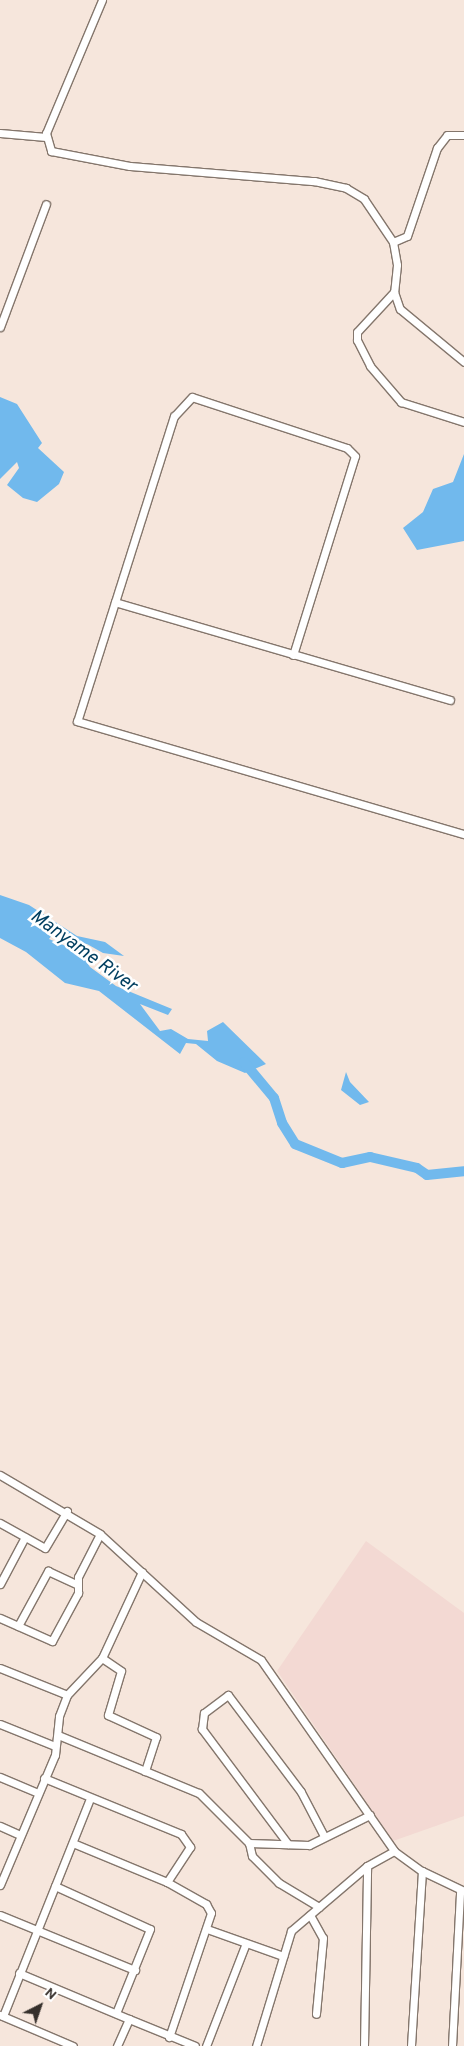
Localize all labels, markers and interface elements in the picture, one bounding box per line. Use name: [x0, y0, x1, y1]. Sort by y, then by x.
water label: Manyame River: [25, 906, 141, 998]
north arrow: [15, 1981, 65, 2031]
text: N: [41, 1985, 60, 2004]

